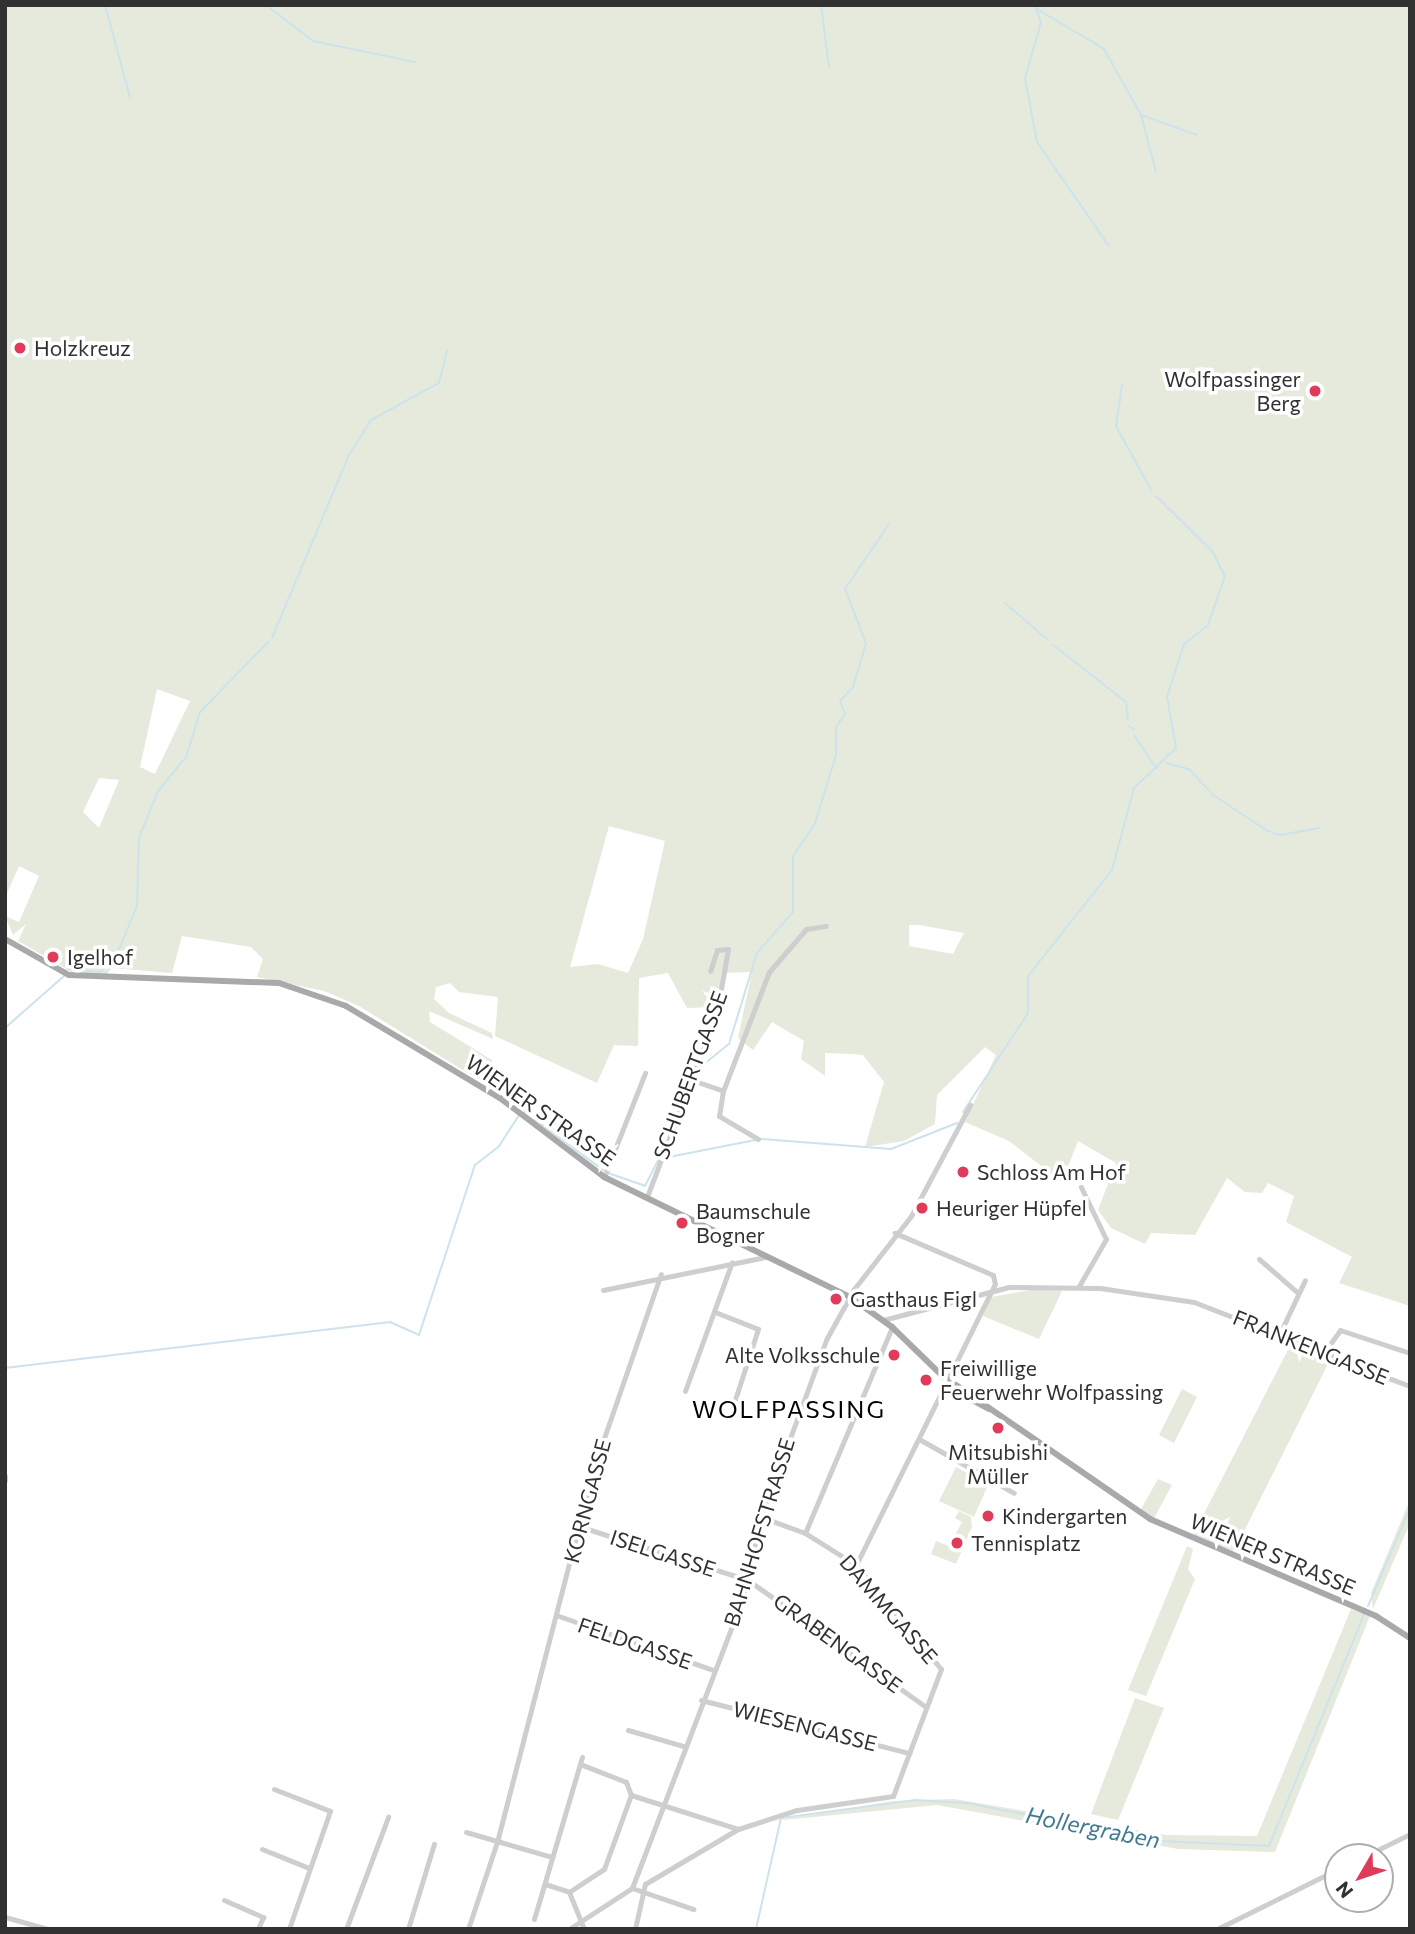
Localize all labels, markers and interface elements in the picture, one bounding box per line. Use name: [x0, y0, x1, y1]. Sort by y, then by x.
place label: Holzkreuz: [34, 335, 131, 361]
marker: Holzkreuz: [12, 340, 28, 356]
place label: Wolfpassinger Berg: [1164, 366, 1301, 416]
marker: Wolfpassinger Berg: [1307, 383, 1323, 399]
place label: Igelhof: [67, 944, 133, 970]
marker: Igelhof: [45, 949, 61, 965]
street label: SCHUBERTGASSE: [648, 987, 732, 1163]
street label: WIENER STRASSE: [461, 1049, 621, 1171]
place label: Schloss Am Hof: [977, 1159, 1126, 1185]
marker: Schloss Am Hof: [955, 1164, 971, 1180]
place label: Heuriger Hüpfel: [936, 1195, 1087, 1221]
place label: Baumschule Bogner: [696, 1198, 811, 1248]
marker: Heuriger Hüpfel: [914, 1200, 930, 1216]
marker: Baumschule Bogner: [674, 1215, 690, 1231]
place label: Gasthaus Figl: [850, 1286, 977, 1312]
marker: Gasthaus Figl: [828, 1291, 844, 1307]
street label: FRANKENGASSE: [1229, 1304, 1393, 1390]
place label: Alte Volksschule: [725, 1342, 880, 1368]
marker: Alte Volksschule: [886, 1347, 902, 1363]
place label: Freiwillige Feuerwehr Wolfpassing: [940, 1355, 1163, 1405]
marker: Freiwillige Feuerwehr Wolfpassing: [918, 1372, 934, 1388]
district label: WOLFPASSING: [693, 1395, 885, 1423]
marker: Mitsubishi Müller: [990, 1420, 1006, 1436]
street label: BAHNHOFSTRASSE: [718, 1435, 800, 1629]
street label: KORNGASSE: [558, 1436, 616, 1566]
place label: Mitsubishi Müller: [948, 1439, 1048, 1489]
place label: Kindergarten: [1002, 1503, 1127, 1529]
marker: Kindergarten: [980, 1508, 996, 1524]
street label: WIENER STRASSE: [1186, 1508, 1360, 1600]
street label: ISELGASSE: [607, 1524, 719, 1582]
place label: Tennisplatz: [971, 1530, 1081, 1556]
marker: Tennisplatz: [949, 1535, 965, 1551]
street label: DAMMGASSE: [835, 1549, 943, 1669]
street label: GRABENGASSE: [769, 1588, 907, 1698]
street label: FELDGASSE: [575, 1612, 695, 1674]
street label: WIESENGASSE: [730, 1696, 880, 1756]
water label: Hollergraben: [1023, 1800, 1163, 1854]
north arrow: [1324, 1843, 1394, 1913]
text: N: [1330, 1877, 1357, 1903]

